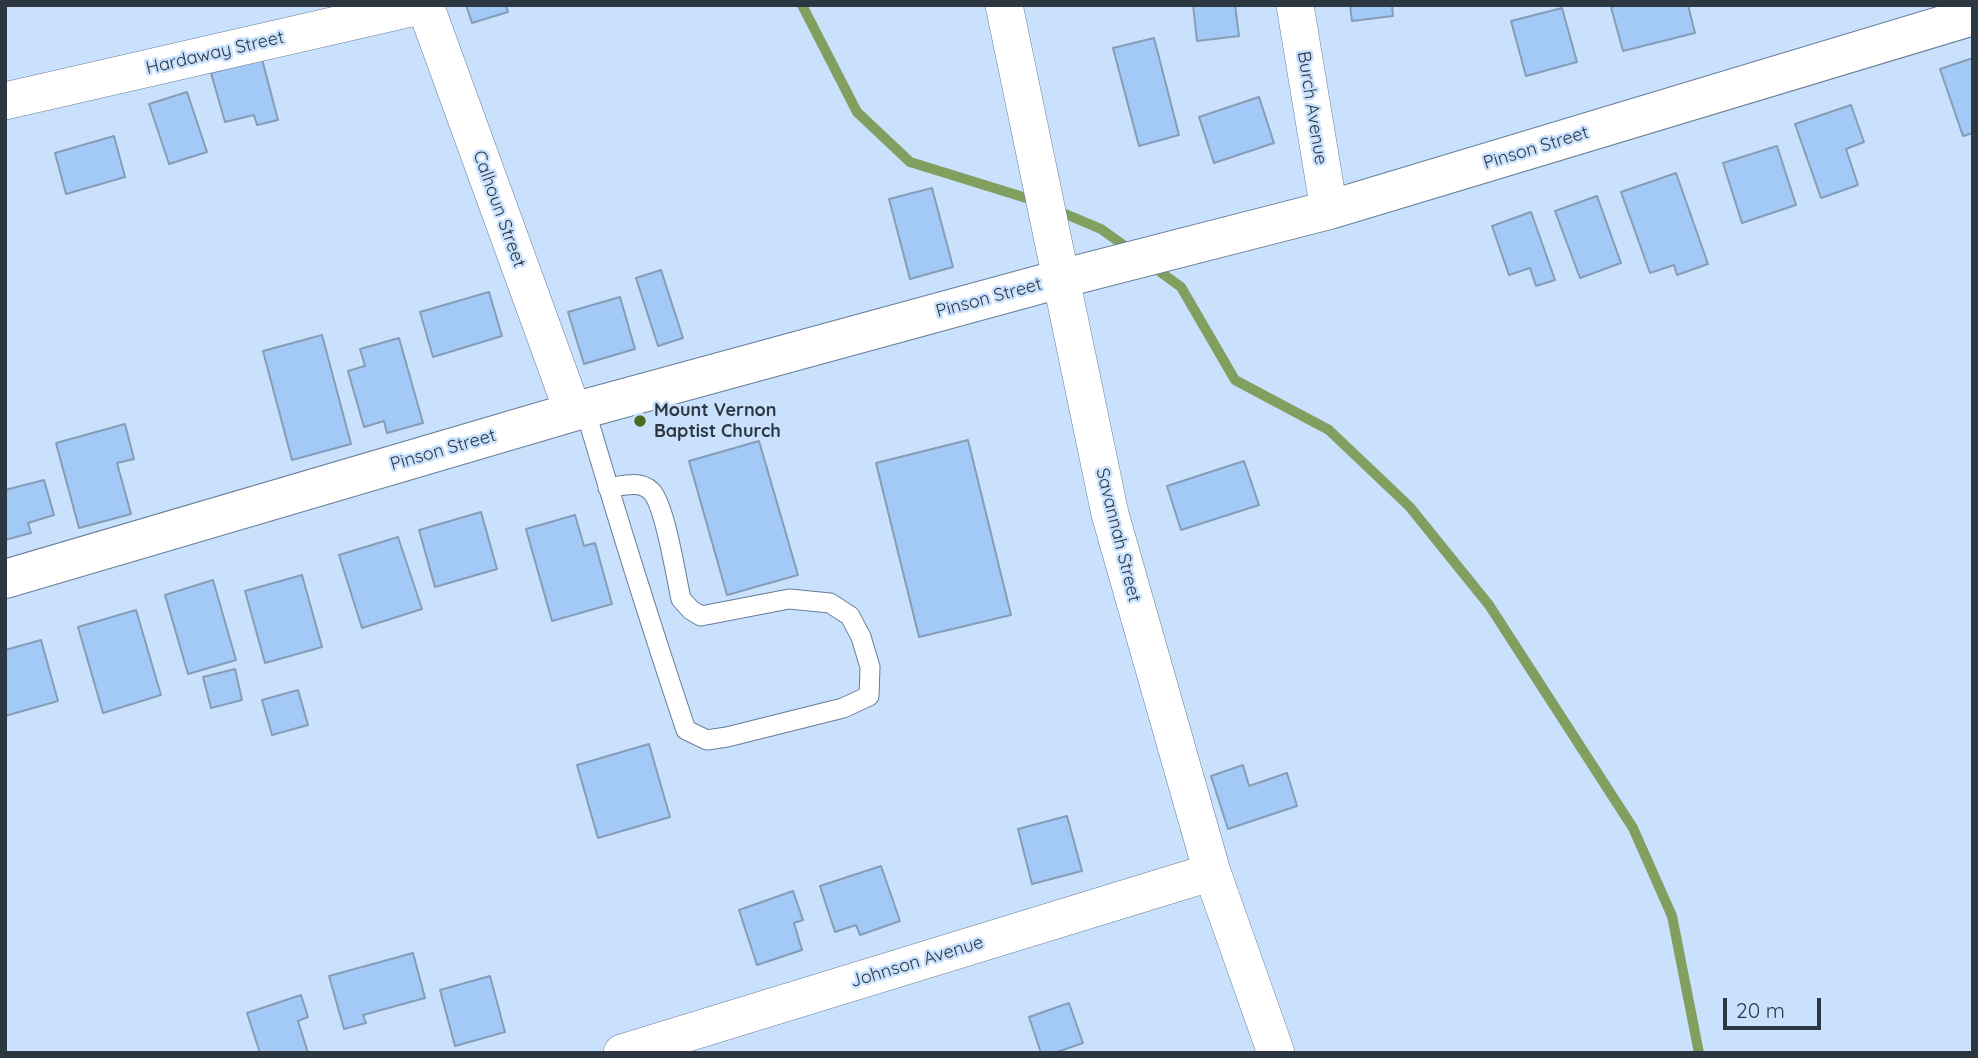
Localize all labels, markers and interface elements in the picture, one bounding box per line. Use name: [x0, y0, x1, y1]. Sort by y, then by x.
street label: Hardaway Street: [144, 27, 286, 79]
street label: Burch Avenue: [1292, 50, 1332, 166]
street label: Pinson Street: [1481, 122, 1591, 174]
street label: Calhoun Street: [468, 148, 530, 270]
street label: Pinson Street: [934, 273, 1044, 323]
place label: Mount Vernon Baptist Church: [654, 400, 781, 442]
marker: Mount Vernon Baptist Church: [632, 413, 648, 429]
street label: Pinson Street: [388, 425, 498, 475]
street label: Savannah Street: [1091, 466, 1145, 604]
street label: Johnson Avenue: [848, 932, 986, 992]
scale bar: [1726, 984, 1824, 1028]
text: 20 m: [1736, 997, 1785, 1023]

